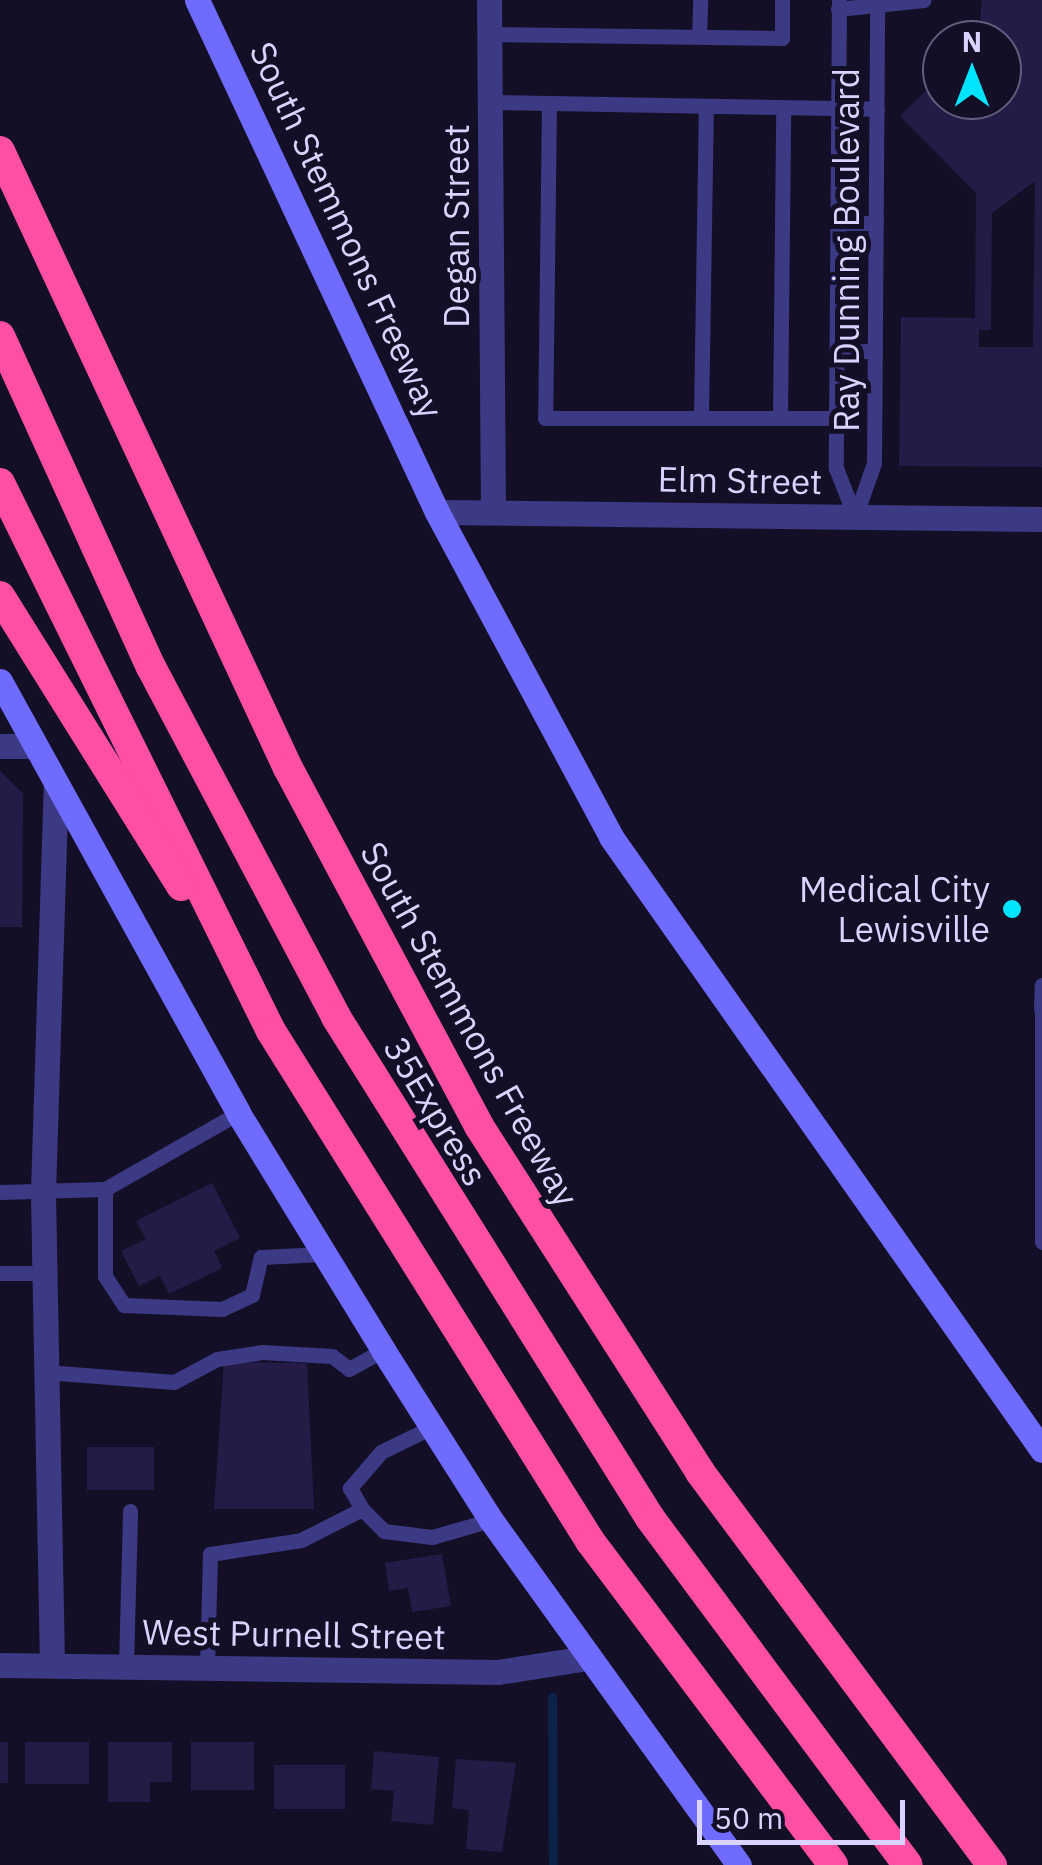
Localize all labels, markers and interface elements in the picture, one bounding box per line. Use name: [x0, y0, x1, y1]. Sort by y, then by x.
north arrow: [922, 20, 1022, 120]
text: N: [962, 23, 982, 60]
street label: South Stemmons Freeway: [241, 35, 453, 425]
street label: Ray Dunning Boulevard: [825, 68, 867, 432]
street label: Degan Street: [435, 124, 477, 328]
street label: Elm Street: [657, 458, 823, 502]
street label: South Stemmons Freeway: [352, 834, 588, 1214]
place label: Medical City Lewisville: [799, 868, 990, 950]
marker: Medical City Lewisville: [999, 896, 1025, 922]
street label: 35Express: [375, 1029, 497, 1193]
street label: West Purnell Street: [142, 1610, 446, 1658]
scale bar: [702, 1780, 910, 1842]
text: 50 m: [714, 1798, 783, 1837]

